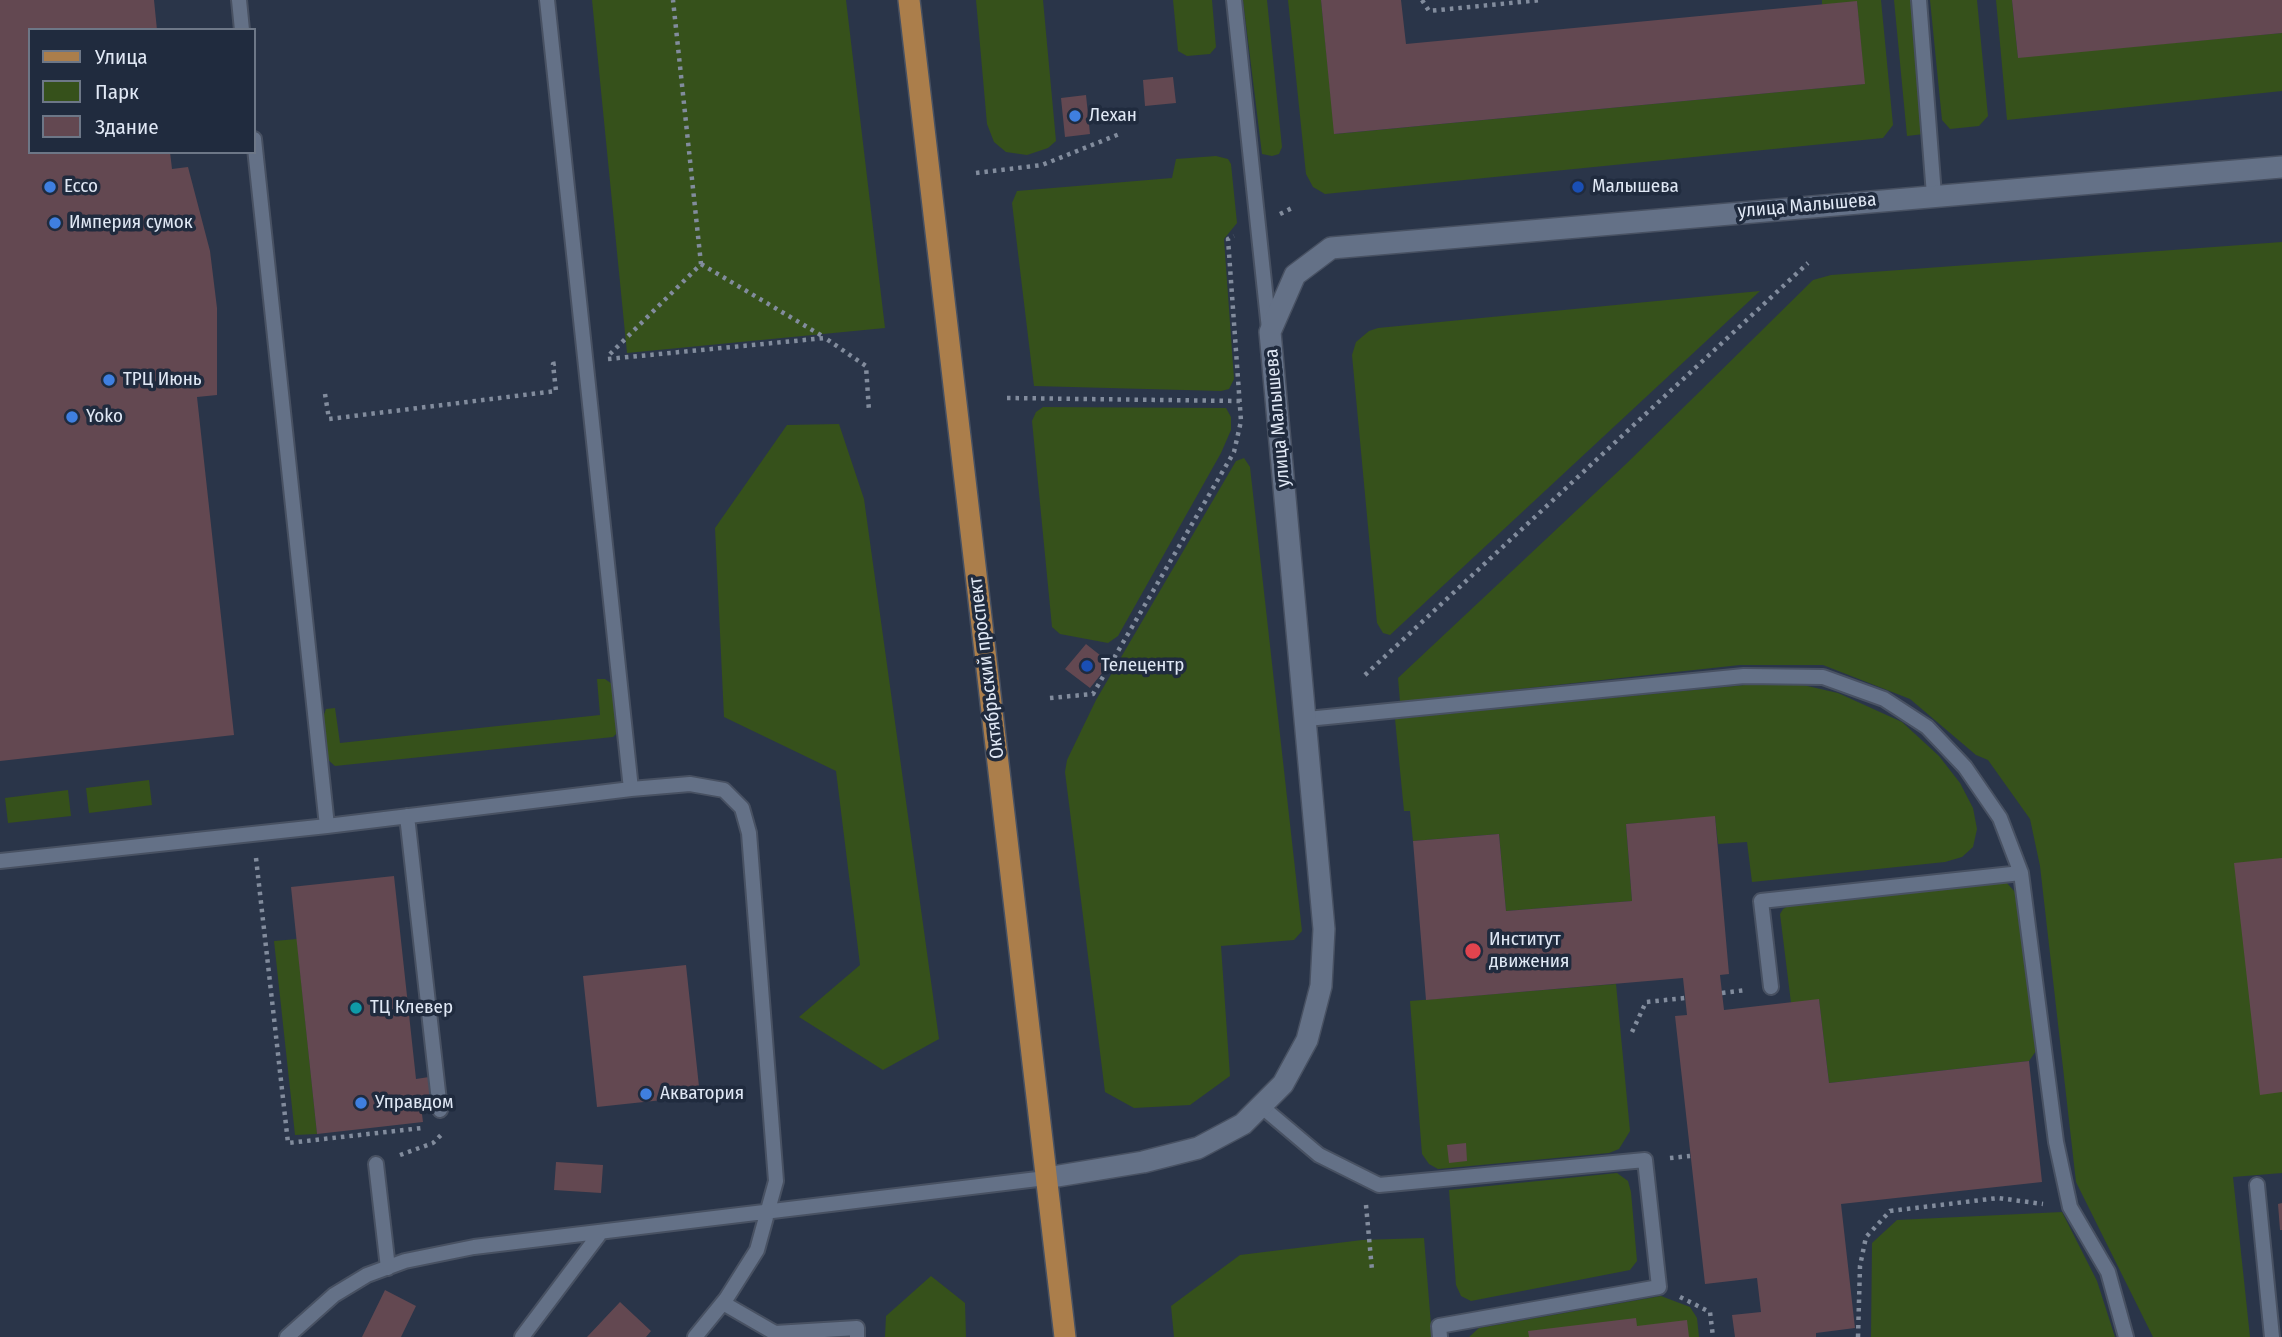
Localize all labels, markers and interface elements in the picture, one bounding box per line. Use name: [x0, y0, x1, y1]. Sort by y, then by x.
legend: [28, 28, 256, 154]
text: Улица: [95, 44, 148, 70]
text: Парк: [95, 79, 139, 105]
place label: Лехан: [1089, 105, 1137, 127]
marker: Лехан: [1067, 108, 1083, 124]
text: Здание: [95, 114, 159, 140]
place label: Ecco: [64, 176, 98, 198]
place label: Малышева: [1592, 176, 1679, 198]
marker: Ecco: [42, 179, 58, 195]
marker: Малышева: [1570, 179, 1586, 195]
street label: улица Малышева: [1737, 189, 1877, 223]
place label: Империя сумок: [69, 212, 193, 234]
marker: Империя сумок: [47, 215, 63, 231]
street label: улица Малышева: [1261, 348, 1295, 488]
place label: ТРЦ Июнь: [123, 369, 202, 391]
marker: ТРЦ Июнь: [101, 372, 117, 388]
place label: Yoko: [86, 406, 123, 428]
marker: Yoko: [64, 409, 80, 425]
street label: Октябрьский проспект: [965, 576, 1009, 760]
place label: Телецентр: [1101, 655, 1184, 677]
marker: Телецентр: [1079, 658, 1095, 674]
place label: Институт движения: [1489, 929, 1569, 973]
marker: Институт движения: [1463, 941, 1483, 961]
place label: ТЦ Клевер: [370, 997, 453, 1019]
marker: ТЦ Клевер: [348, 1000, 364, 1016]
place label: Акватория: [660, 1083, 744, 1105]
marker: Акватория: [638, 1086, 654, 1102]
place label: Управдом: [375, 1092, 453, 1114]
marker: Управдом: [353, 1095, 369, 1111]

